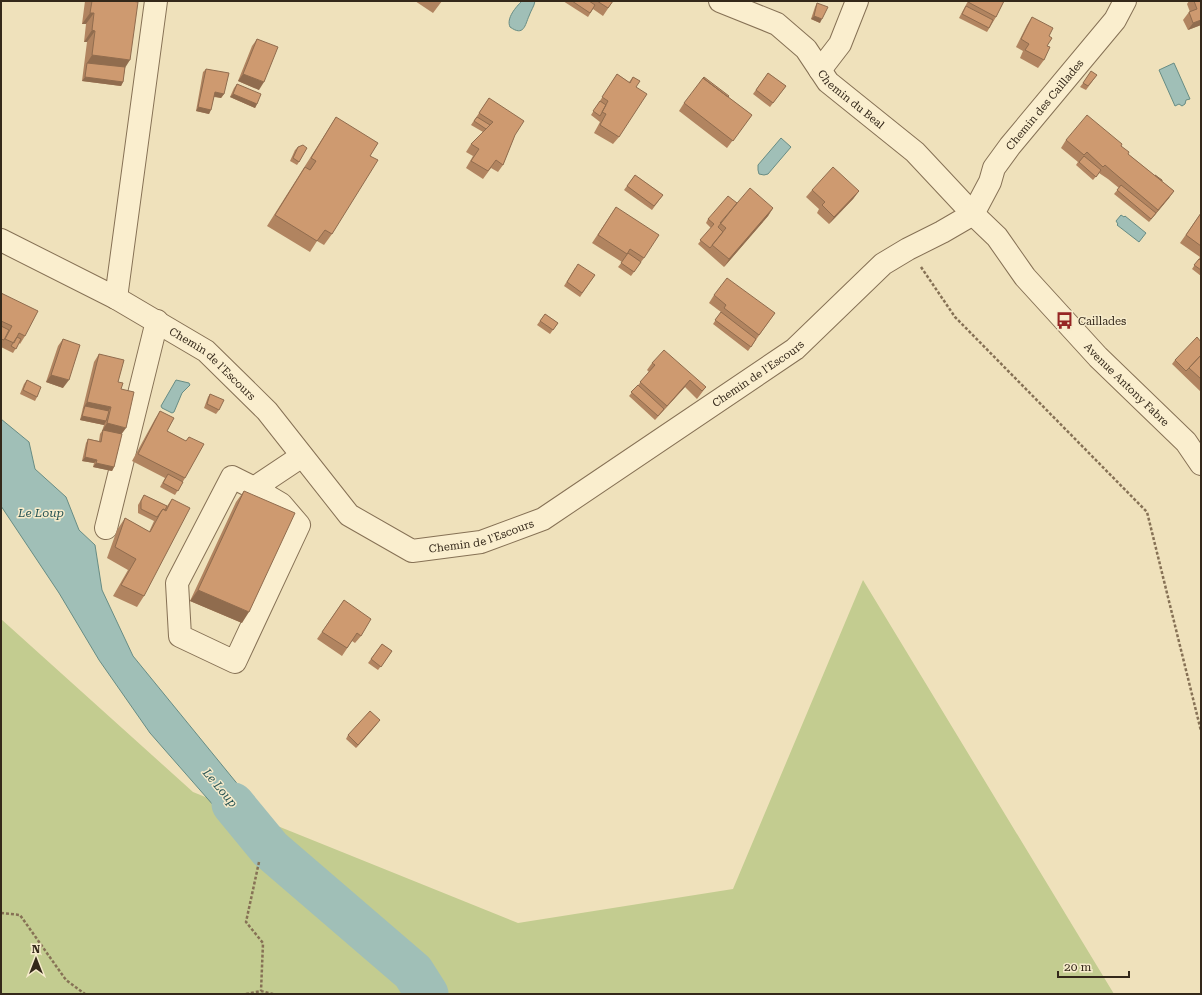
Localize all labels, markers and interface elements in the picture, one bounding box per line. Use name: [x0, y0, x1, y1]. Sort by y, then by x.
street label: Chemin des Caillades: [1003, 57, 1086, 153]
street label: Chemin du Beal: [815, 67, 887, 132]
bus stop icon: Caillades: [1055, 311, 1075, 331]
place label: Caillades: [1078, 315, 1126, 328]
street label: Chemin de l'Escours: [167, 325, 258, 403]
street label: Chemin de l'Escours: [710, 338, 807, 410]
street label: Avenue Antony Fabre: [1081, 340, 1172, 429]
water label: Le Loup: [17, 506, 64, 520]
street label: Chemin de l'Escours: [428, 517, 536, 556]
water label: Le Loup: [199, 765, 240, 810]
north arrow: [16, 939, 56, 979]
text: N: [32, 943, 41, 956]
scale bar: [1058, 953, 1129, 979]
text: 20 m: [1064, 960, 1091, 974]

